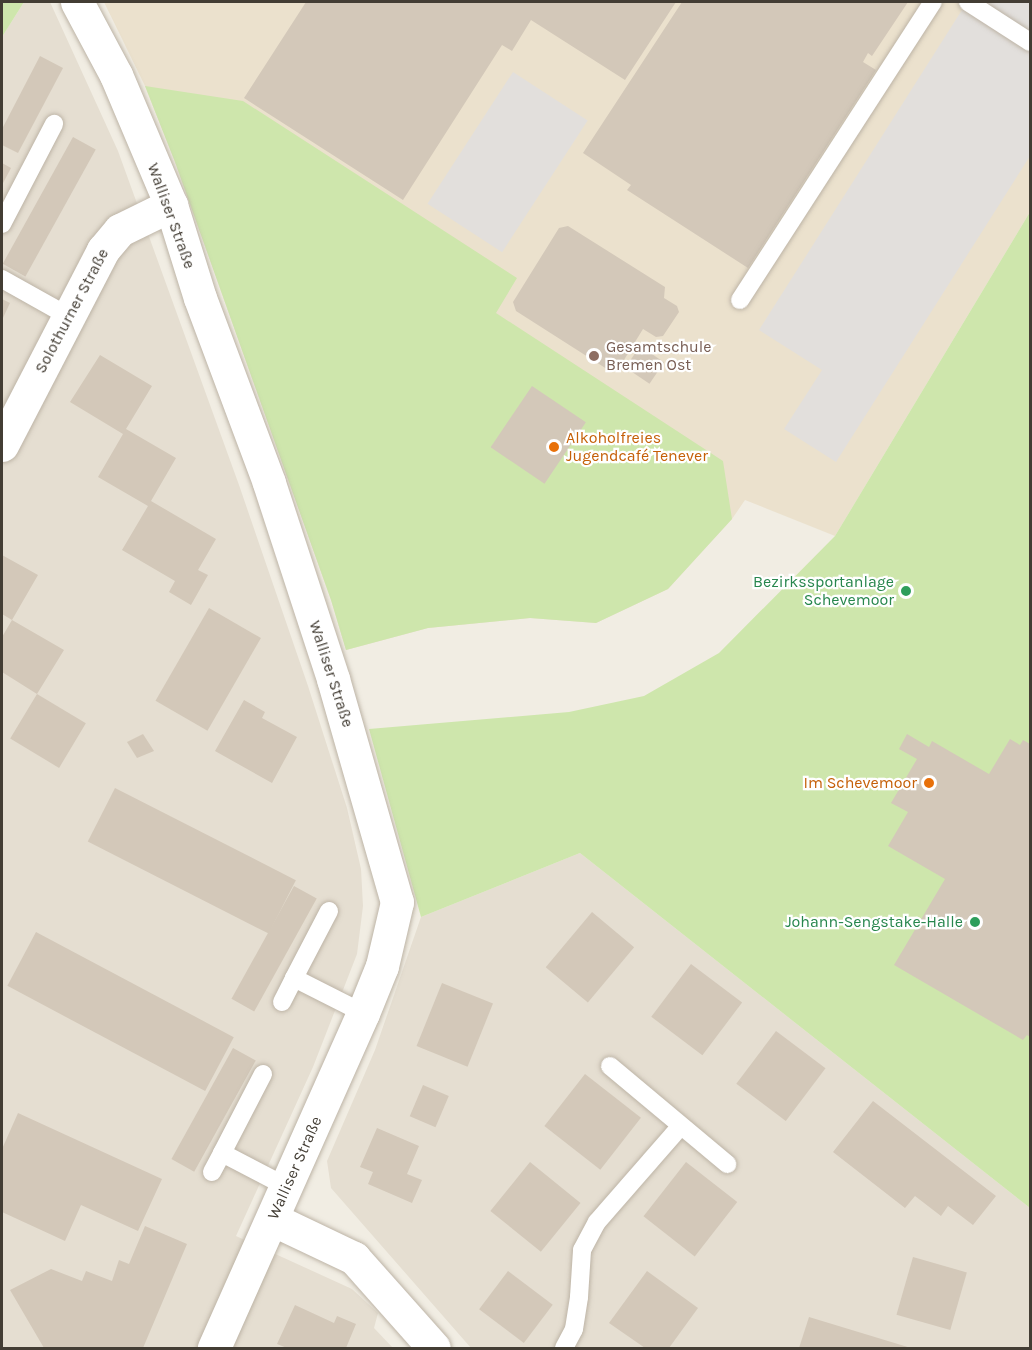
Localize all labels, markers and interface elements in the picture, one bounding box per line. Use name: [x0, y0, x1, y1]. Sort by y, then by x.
street label: Walliser Straße: [143, 161, 199, 271]
street label: Solothurner Straße: [31, 245, 113, 377]
place label: Gesamtschule Bremen Ost: [606, 337, 711, 375]
marker: Gesamtschule Bremen Ost: [587, 349, 601, 363]
place label: Alkoholfreies Jugendcafé Tenever: [566, 428, 708, 466]
marker: Alkoholfreies Jugendcafé Tenever: [547, 440, 561, 454]
place label: Bezirkssportanlage Schevemoor: [753, 572, 894, 610]
marker: Bezirkssportanlage Schevemoor: [899, 584, 913, 598]
street label: Walliser Straße: [305, 618, 357, 730]
place label: Im Schevemoor: [803, 773, 917, 793]
marker: Im Schevemoor: [922, 776, 936, 790]
place label: Johann-Sengstake-Halle: [785, 912, 963, 932]
marker: Johann-Sengstake-Halle: [968, 915, 982, 929]
street label: Walliser Straße: [264, 1113, 326, 1223]

